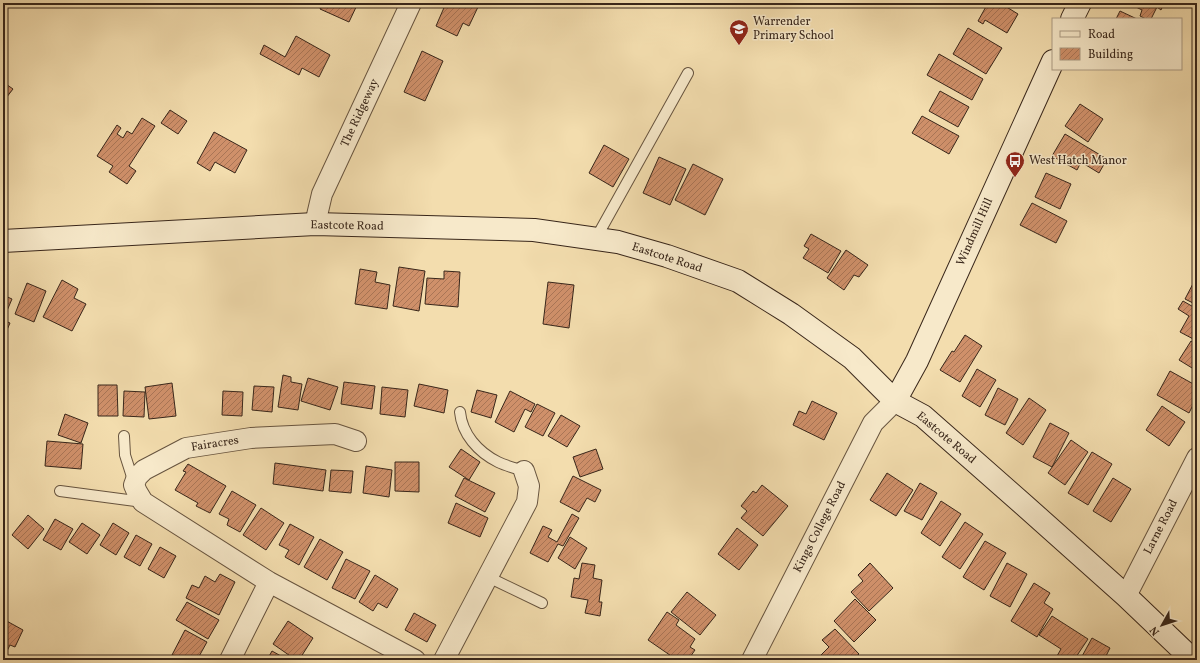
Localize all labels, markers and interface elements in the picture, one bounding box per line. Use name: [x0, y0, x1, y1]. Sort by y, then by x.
place label: Warrender Primary School: [753, 14, 834, 44]
school or university icon: Warrender Primary School: [728, 18, 750, 46]
legend: [1052, 18, 1182, 70]
text: Road: [1088, 27, 1115, 43]
text: Building: [1088, 47, 1133, 63]
street label: The Ridgeway: [337, 76, 383, 150]
bus stop icon: West Hatch Manor: [1004, 150, 1026, 178]
place label: West Hatch Manor: [1029, 153, 1127, 169]
street label: Windmill Hill: [953, 195, 997, 269]
street label: Eastcote Road: [310, 217, 384, 235]
street label: Eastcote Road: [630, 239, 705, 277]
street label: Eastcote Road: [913, 408, 979, 468]
street label: Fairacres: [190, 432, 240, 456]
street label: Kings College Road: [790, 478, 850, 576]
street label: Larne Road: [1140, 496, 1182, 557]
north arrow: [1142, 605, 1182, 645]
text: N: [1147, 623, 1164, 638]

